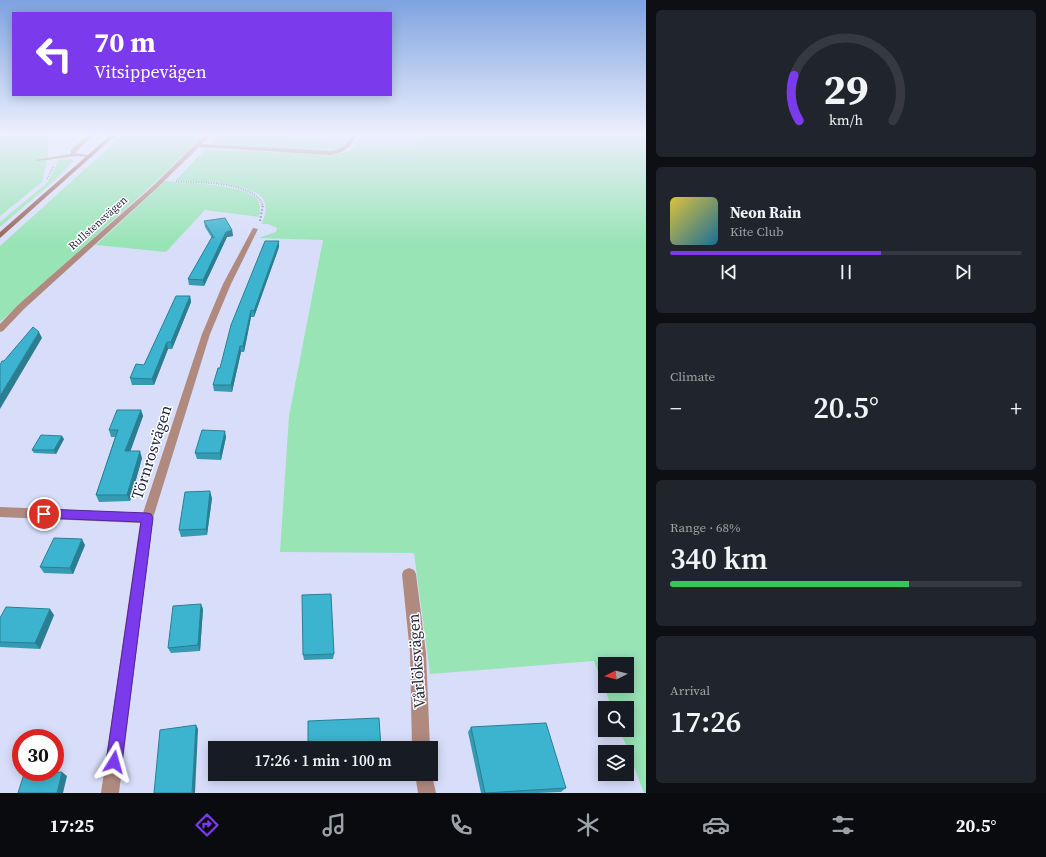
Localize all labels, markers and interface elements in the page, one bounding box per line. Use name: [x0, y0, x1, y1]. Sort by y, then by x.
text: 70 m: [94, 23, 156, 61]
icon: left: [28, 28, 80, 80]
text: Vitsippevägen: [94, 59, 207, 84]
text: 29: [823, 61, 869, 118]
text: km/h: [829, 110, 863, 130]
street label: Rullstensvägen: [65, 192, 131, 253]
text: Neon Rain: [730, 202, 801, 223]
text: Kite Club: [730, 223, 783, 240]
icon: previous: [718, 261, 740, 283]
icon: pause: [835, 261, 857, 283]
icon: next: [952, 261, 974, 283]
text: Climate: [670, 368, 715, 385]
text: 20.5°: [813, 387, 879, 428]
text: −: [670, 393, 682, 423]
text: +: [1010, 393, 1022, 423]
street label: Törnrosvägen: [125, 402, 177, 502]
pin: [27, 497, 61, 531]
icon: arrive: [33, 503, 55, 525]
text: Range · 68%: [670, 519, 741, 536]
text: 340 km: [670, 538, 768, 579]
street label: Vårlöksvägen: [402, 613, 430, 709]
north arrow: [598, 657, 634, 693]
map controls: [598, 657, 634, 781]
text: Arrival: [670, 682, 710, 699]
button: search: [598, 701, 634, 737]
text: 17:26: [670, 701, 741, 742]
speed limit sign: 30: [12, 729, 64, 781]
position arrow: [93, 741, 135, 783]
button: layers: [598, 745, 634, 781]
text: 17:26 · 1 min · 100 m: [255, 750, 391, 771]
icon: directions: [193, 811, 221, 839]
icon: music: [320, 811, 348, 839]
icon: phone: [447, 811, 475, 839]
icon: climate: [574, 811, 602, 839]
icon: car: [702, 811, 730, 839]
icon: filters: [829, 811, 857, 839]
text: 17:25: [50, 813, 94, 838]
text: 20.5°: [956, 813, 996, 838]

